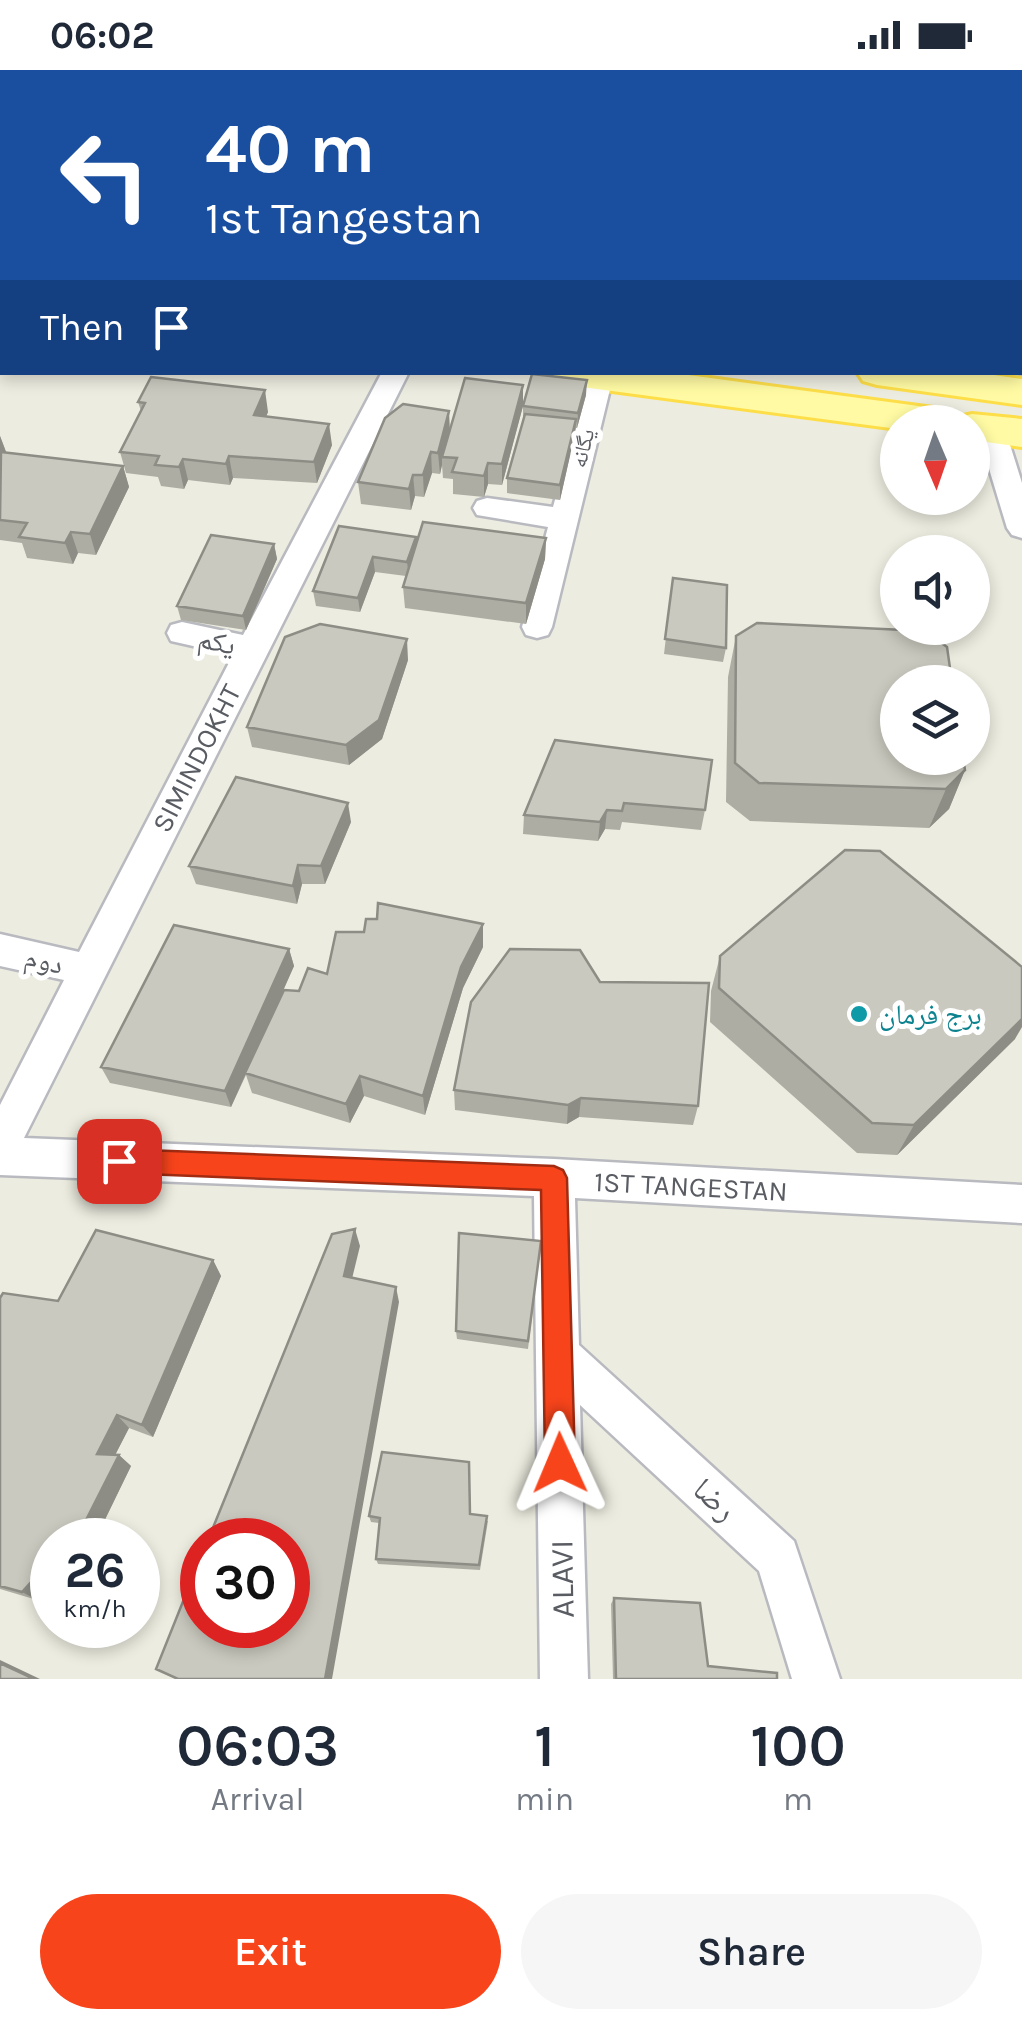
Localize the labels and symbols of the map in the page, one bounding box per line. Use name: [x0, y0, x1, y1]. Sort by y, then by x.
north arrow: [880, 405, 990, 515]
street label: یگانه: [566, 426, 600, 470]
street label: یکم: [195, 621, 239, 663]
street label: SIMINDOKHT: [145, 679, 248, 838]
street label: دوم: [21, 940, 66, 983]
place label: برج فرمان: [879, 998, 982, 1032]
marker: برج فرمان: [848, 1003, 870, 1025]
pin: [77, 1119, 162, 1204]
street label: 1ST TANGESTAN: [593, 1165, 789, 1208]
position arrow: [508, 1411, 612, 1515]
street label: رضا: [685, 1470, 744, 1528]
speed limit sign: 30: [180, 1518, 310, 1648]
street label: ALAVI: [543, 1540, 582, 1618]

